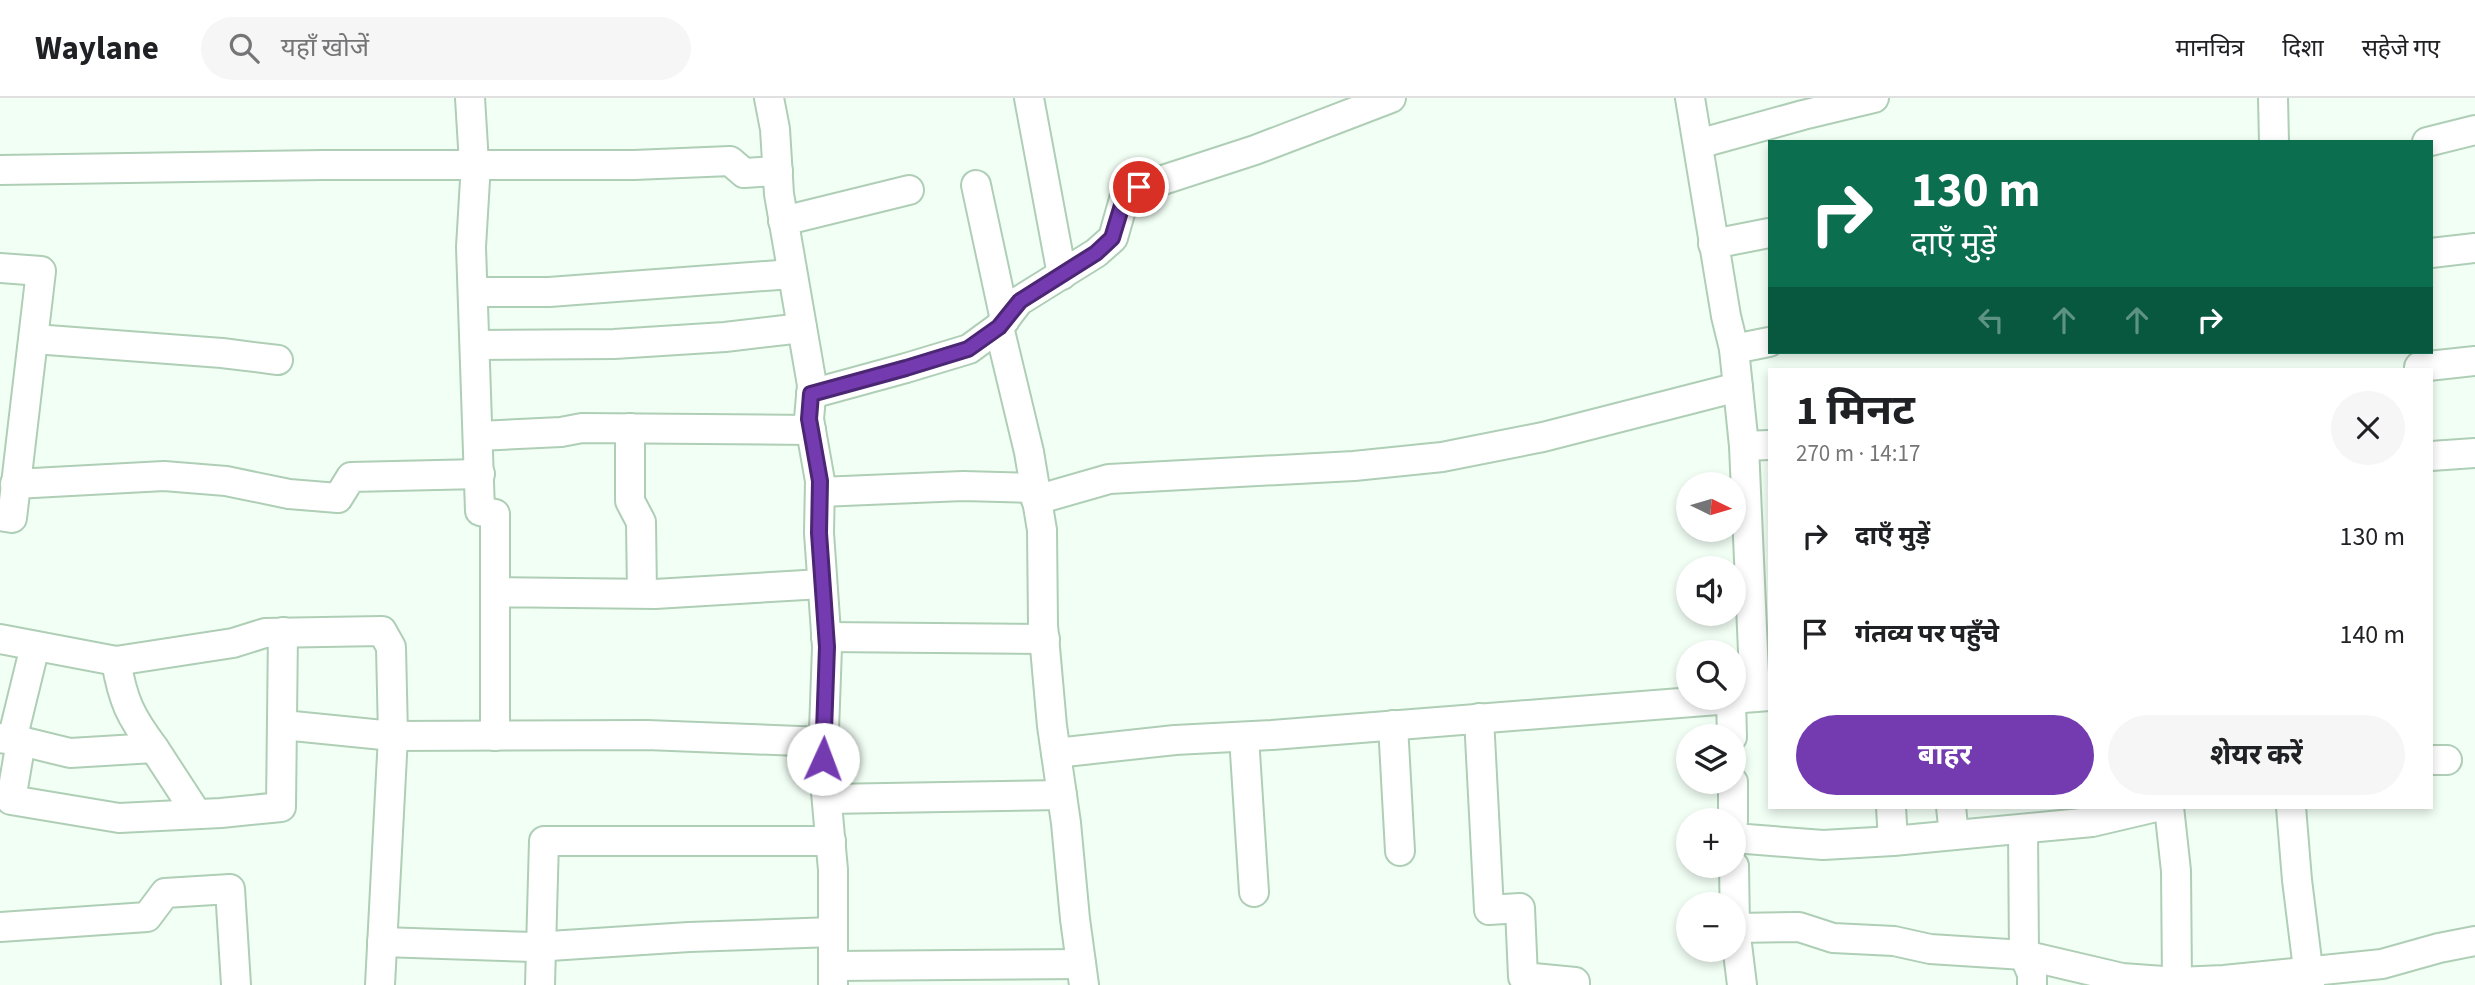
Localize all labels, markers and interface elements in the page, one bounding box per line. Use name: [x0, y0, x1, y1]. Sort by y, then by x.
search box: [201, 17, 691, 80]
text: Waylane: [35, 25, 159, 72]
icon: search: [225, 29, 263, 67]
text: यहाँ खोजें: [281, 29, 369, 66]
text: मानचित्र: [2176, 31, 2244, 66]
text: दिशा: [2282, 31, 2324, 66]
text: सहेजे गए: [2362, 31, 2440, 66]
text: 130 m: [1911, 156, 2040, 226]
pin: [1109, 157, 1169, 217]
icon: arrive: [1120, 168, 1158, 206]
icon: right: [1796, 168, 1887, 259]
text: दाएँ मुड़ें: [1911, 221, 1997, 267]
icon: left: [1972, 301, 2010, 339]
icon: ahead: [2045, 301, 2083, 339]
icon: ahead: [2118, 301, 2156, 339]
icon: right: [2191, 301, 2229, 339]
text: 1 मिनट: [1796, 381, 1915, 441]
button: close: [2331, 391, 2405, 465]
text: 270 m · 14:17: [1796, 437, 1920, 470]
north arrow: [1676, 472, 1746, 542]
map controls: [1676, 472, 1746, 962]
icon: right: [1796, 517, 1834, 555]
text: दाएँ मुड़ें: [1855, 517, 1930, 554]
text: 130 m: [2339, 518, 2405, 555]
button: sound: [1676, 556, 1746, 626]
icon: arrive: [1796, 615, 1834, 653]
text: गंतव्य पर पहुँचे: [1855, 615, 1999, 652]
text: 140 m: [2339, 616, 2405, 653]
button: search: [1676, 640, 1746, 710]
button: बाहर: [1796, 715, 2094, 795]
button: शेयर करें: [2108, 715, 2405, 795]
position arrow: [786, 722, 860, 796]
button: layers: [1676, 724, 1746, 794]
button: +: [1676, 808, 1746, 878]
button: −: [1676, 892, 1746, 962]

